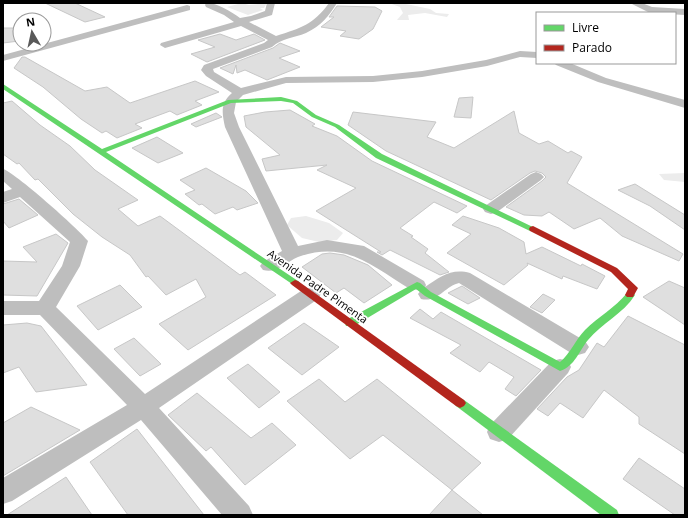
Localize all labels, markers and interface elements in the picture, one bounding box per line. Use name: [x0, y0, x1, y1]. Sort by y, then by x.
north arrow: [12, 12, 52, 52]
legend: [536, 12, 676, 64]
text: N: [25, 14, 36, 30]
text: Livre: [572, 19, 599, 36]
text: Parado: [572, 39, 612, 56]
street label: Avenida Padre Pimenta: [265, 246, 371, 326]

